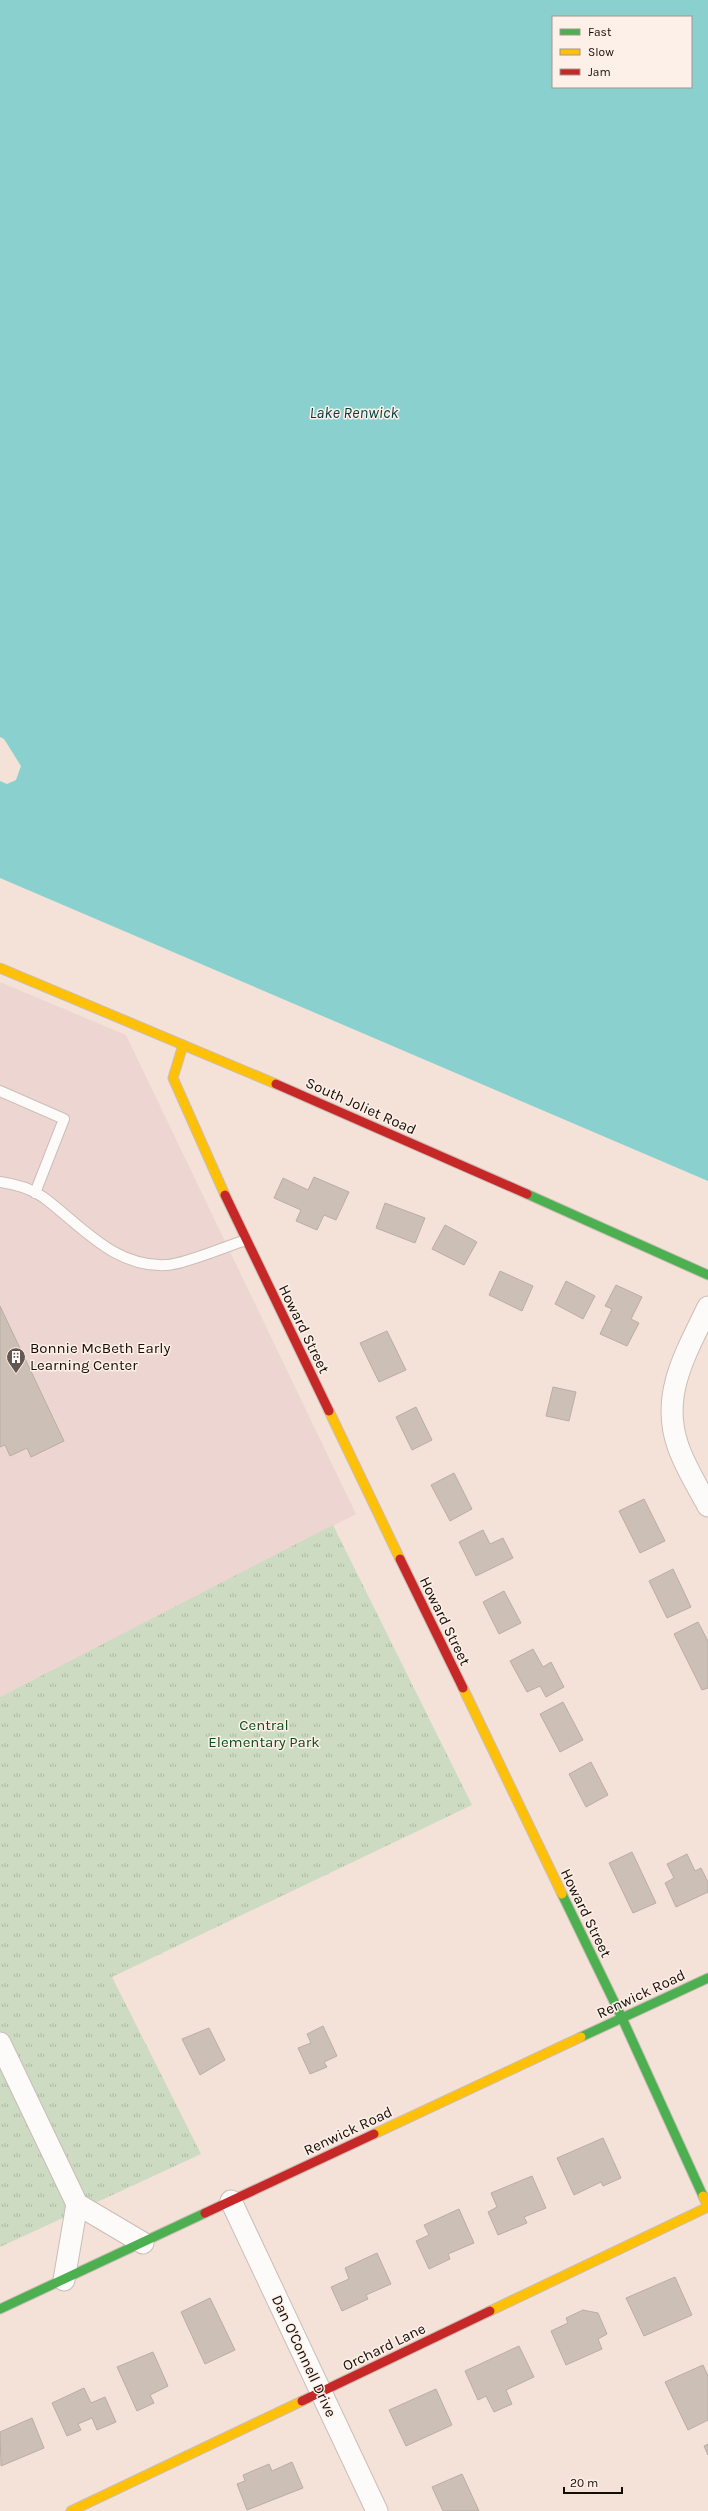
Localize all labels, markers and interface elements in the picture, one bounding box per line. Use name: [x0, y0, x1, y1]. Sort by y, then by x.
legend: [552, 16, 692, 88]
text: Fast: [588, 25, 612, 39]
text: Slow: [588, 45, 614, 59]
text: Jam: [588, 65, 611, 79]
water label: Lake Renwick: [310, 403, 399, 422]
street label: South Joliet Road: [303, 1074, 419, 1138]
street label: Howard Street: [275, 1282, 333, 1377]
place label: Bonnie McBeth Early Learning Center: [30, 1339, 170, 1374]
building icon: Bonnie McBeth Early Learning Center: [5, 1346, 27, 1374]
street label: Howard Street: [416, 1574, 474, 1669]
park label: Central Elementary Park: [208, 1716, 320, 1751]
street label: Howard Street: [557, 1866, 615, 1961]
street label: Renwick Road: [594, 1966, 688, 2022]
street label: Renwick Road: [301, 2103, 395, 2159]
street label: Dan O'Connell Drive: [268, 2292, 340, 2420]
street label: Orchard Lane: [340, 2319, 428, 2375]
scale bar: [564, 2469, 622, 2495]
text: 20 m: [570, 2476, 598, 2490]

